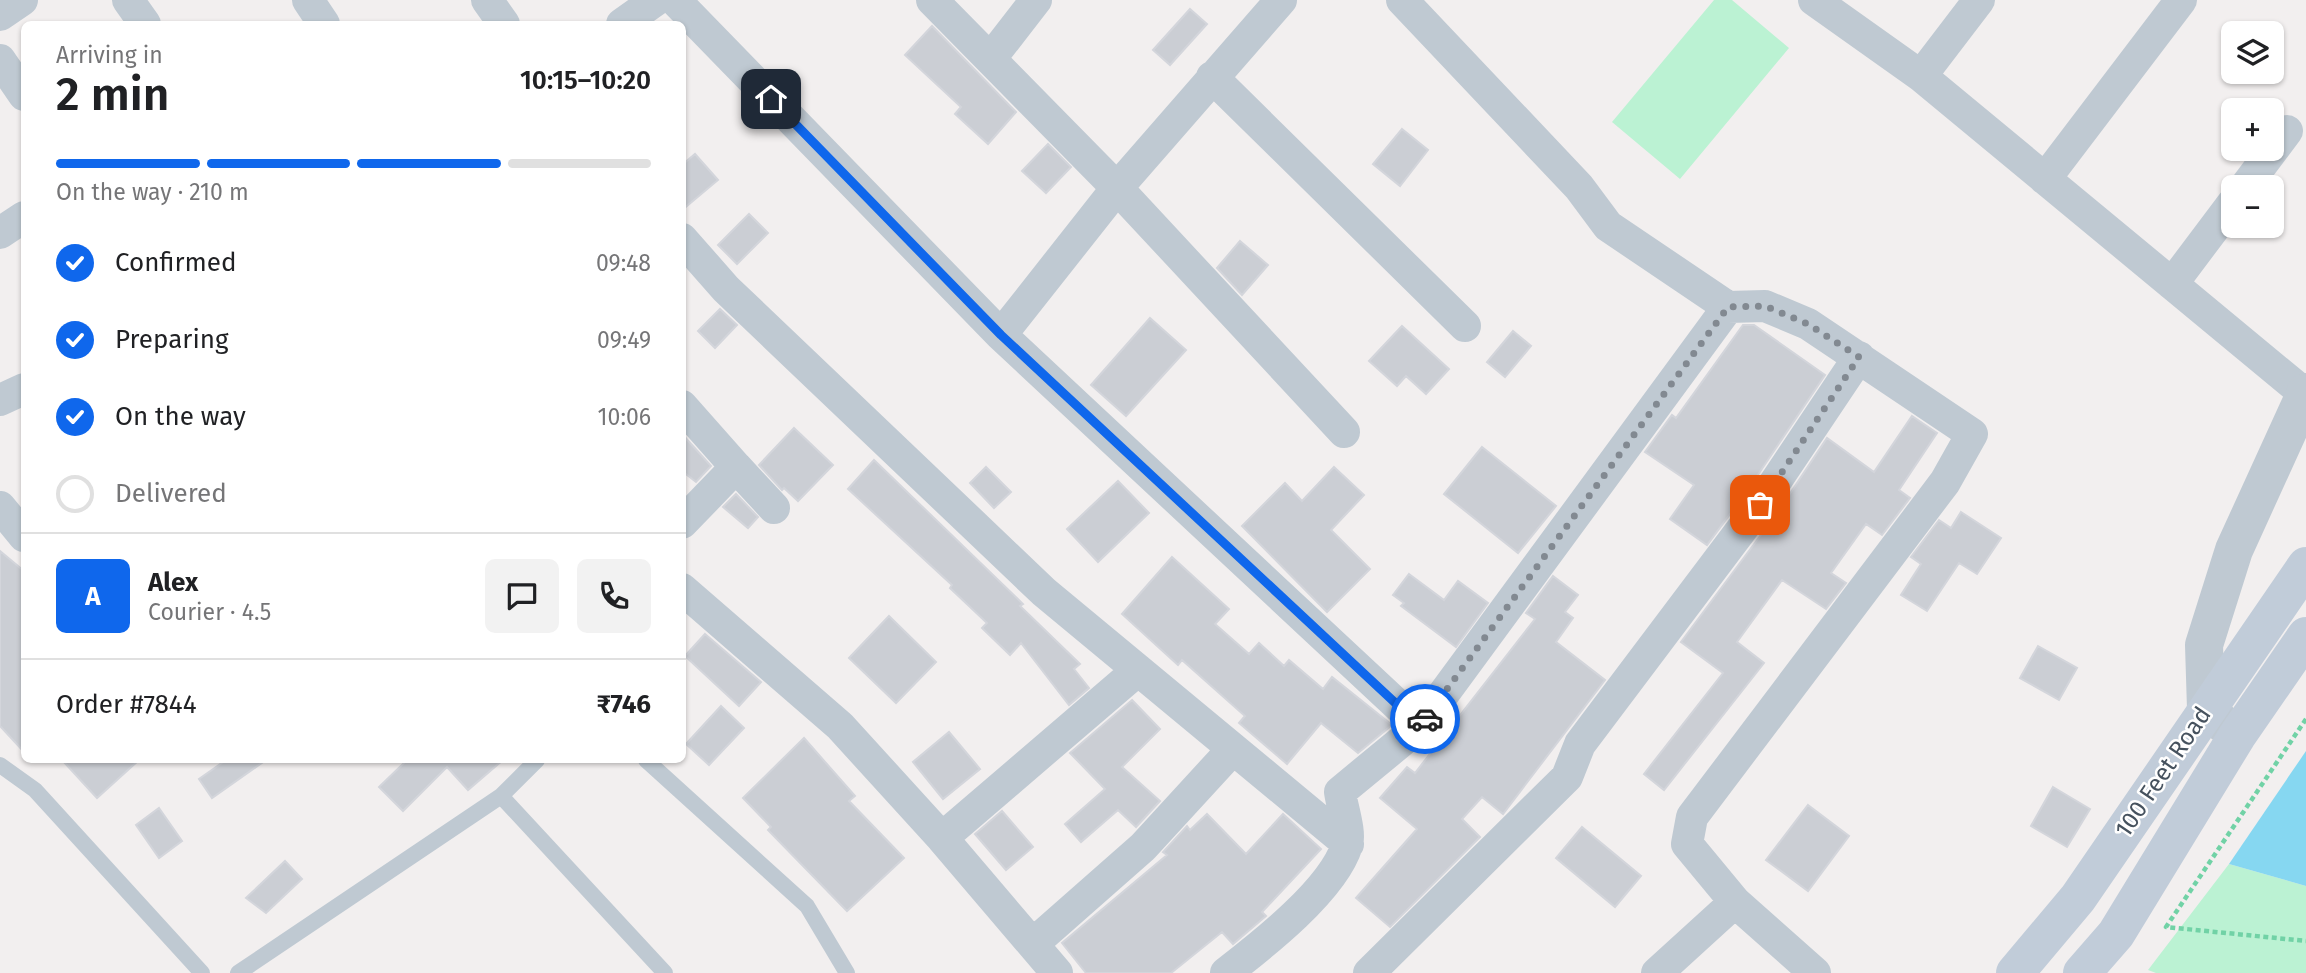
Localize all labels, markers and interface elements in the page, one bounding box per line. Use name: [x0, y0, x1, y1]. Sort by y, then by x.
map controls: [2221, 21, 2284, 238]
button: layers: [2221, 21, 2284, 84]
text: Arriving in: [56, 41, 163, 69]
text: 10:15–10:20: [520, 65, 651, 96]
text: 2 min: [56, 67, 169, 122]
pin: [741, 69, 801, 129]
icon: home: [752, 80, 790, 118]
button: +: [2221, 98, 2284, 161]
button: −: [2221, 175, 2284, 238]
text: On the way · 210 m: [56, 178, 249, 206]
icon: check: [56, 244, 94, 282]
text: Confirmed: [115, 247, 236, 278]
text: 09:48: [596, 249, 651, 277]
icon: check: [56, 321, 94, 359]
text: Preparing: [115, 324, 228, 355]
text: 09:49: [597, 326, 651, 354]
icon: check: [56, 398, 94, 436]
text: On the way: [115, 401, 246, 432]
text: 10:06: [598, 403, 651, 431]
pin: [1730, 475, 1790, 535]
text: Delivered: [115, 478, 227, 509]
icon: bag: [1741, 486, 1779, 524]
button: chat: [485, 559, 559, 633]
button: phone: [577, 559, 651, 633]
text: Alex: [148, 567, 198, 598]
text: A: [85, 581, 101, 612]
text: Courier · 4.5: [148, 598, 271, 626]
courier: [1390, 684, 1460, 754]
text: Order #7844: [56, 689, 196, 720]
text: ₹746: [596, 689, 651, 720]
icon: car: [1406, 700, 1444, 738]
street label: 100 Feet Road: [2109, 702, 2217, 842]

